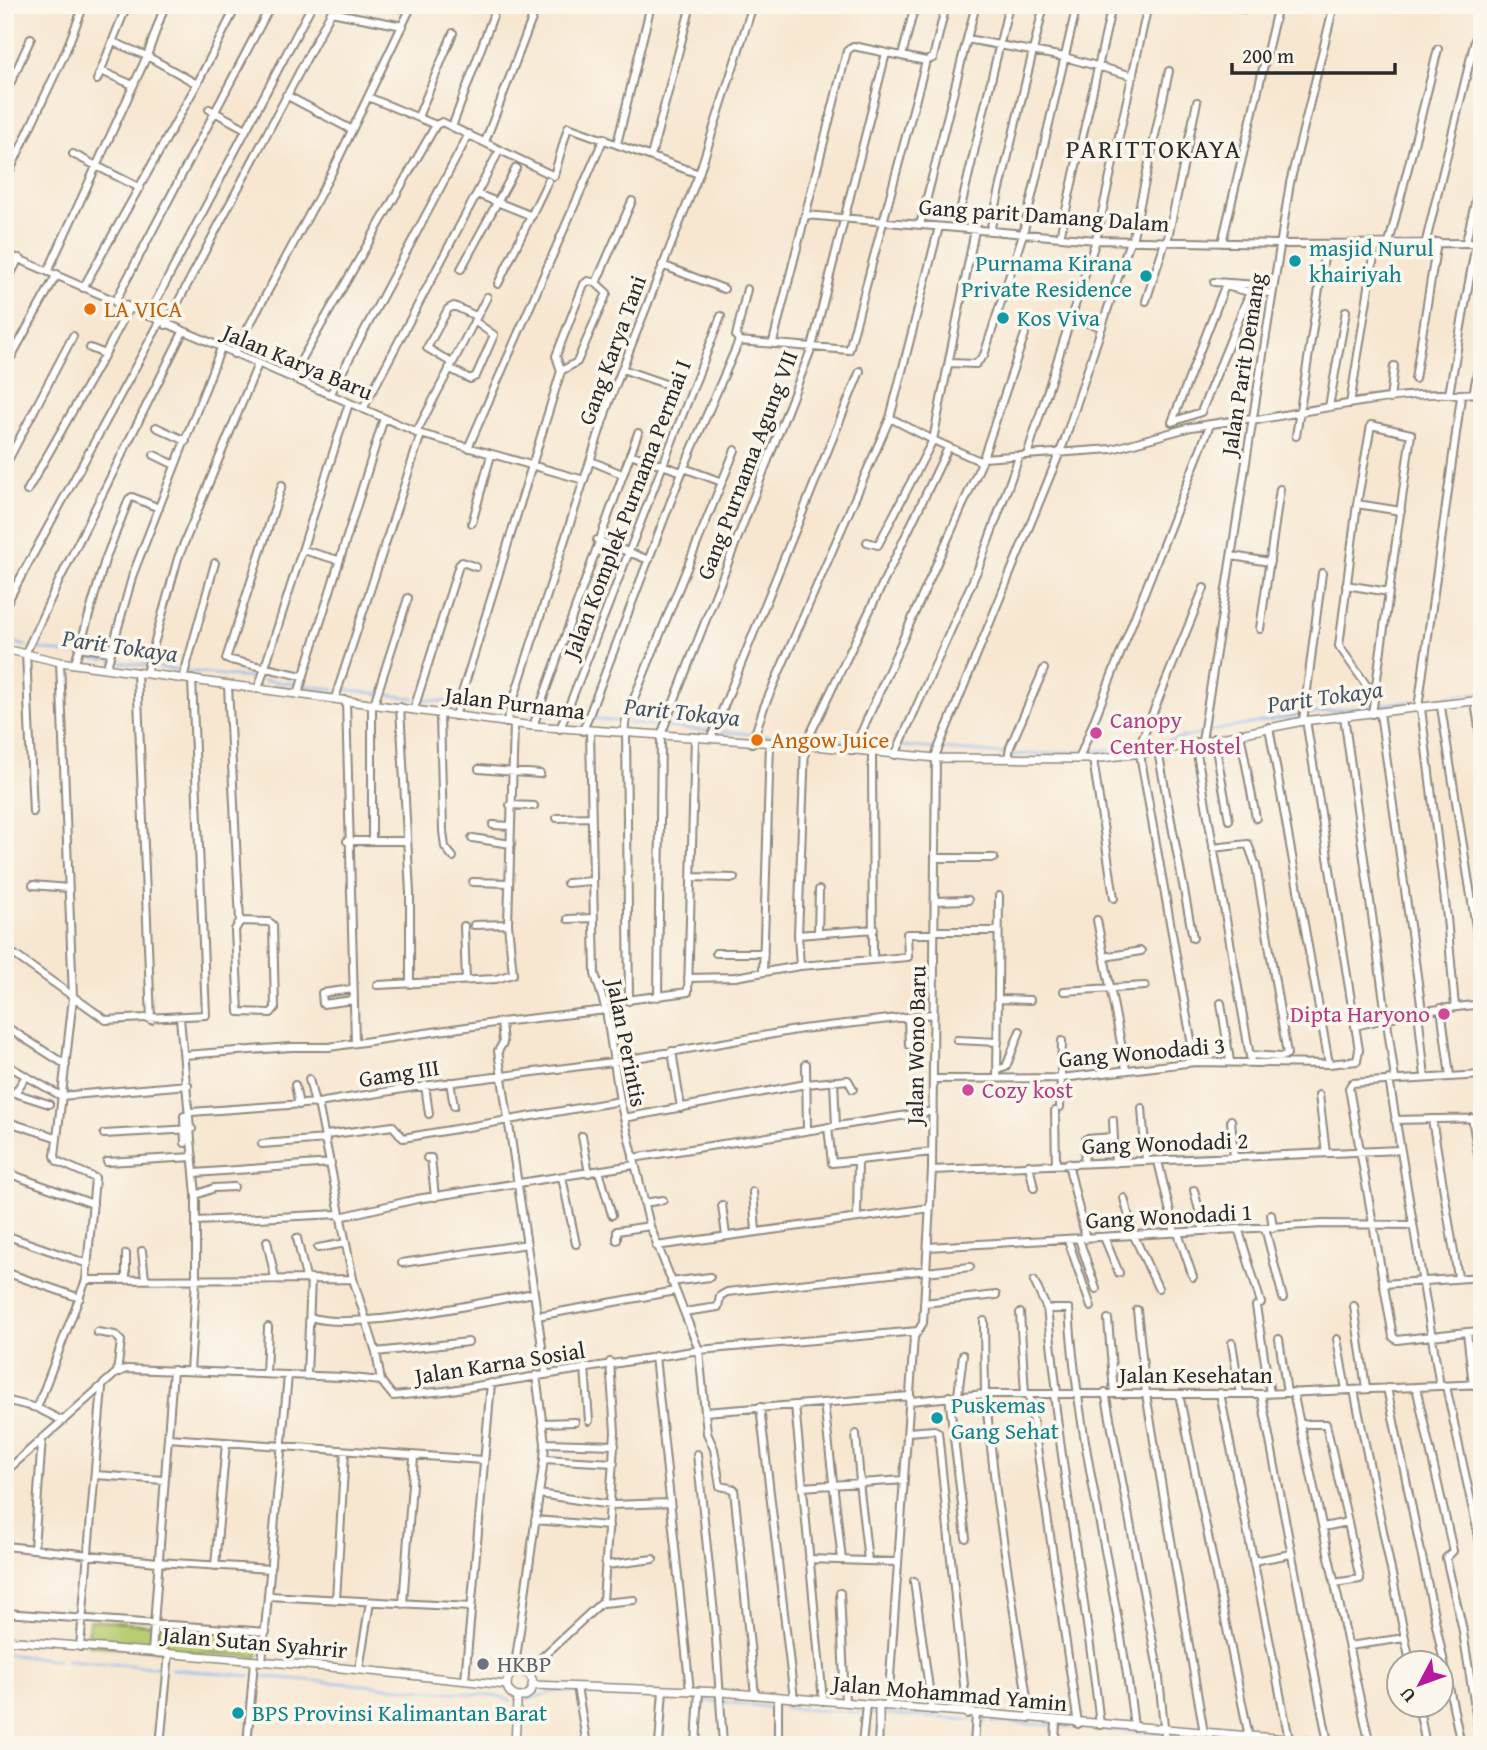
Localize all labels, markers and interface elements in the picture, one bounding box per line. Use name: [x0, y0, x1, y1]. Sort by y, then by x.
scale bar: [1232, 32, 1394, 76]
text: 200 m: [1242, 40, 1294, 71]
district label: PARITTOKAYA: [1066, 129, 1242, 168]
street label: Gang parit Damang Dalam: [918, 189, 1171, 240]
place label: masjid Nurul khairiyah: [1309, 231, 1434, 290]
place label: Purnama Kirana Private Residence: [961, 246, 1132, 305]
marker: masjid Nurul khairiyah: [1287, 253, 1303, 269]
marker: Purnama Kirana Private Residence: [1138, 268, 1154, 284]
street label: Gang Karya Tani: [569, 270, 654, 429]
street label: Jalan Parit Demang: [1211, 270, 1273, 461]
place label: LA VICA: [104, 292, 182, 325]
marker: LA VICA: [82, 301, 98, 317]
place label: Kos Viva: [1017, 301, 1100, 334]
marker: Kos Viva: [995, 310, 1011, 326]
street label: Jalan Karya Baru: [215, 314, 379, 408]
street label: Gang Purnama Agung VII: [688, 345, 806, 584]
street label: Jalan Komplek Purnama Permai I: [553, 355, 699, 666]
water label: Parit Tokaya: [59, 620, 180, 671]
water label: Parit Tokaya: [1264, 671, 1385, 722]
street label: Jalan Purnama: [440, 677, 587, 727]
water label: Parit Tokaya: [621, 688, 742, 735]
place label: Canopy Center Hostel: [1110, 703, 1241, 762]
place label: Angow Juice: [771, 723, 889, 756]
marker: Canopy Center Hostel: [1088, 725, 1104, 741]
marker: Angow Juice: [749, 732, 765, 748]
street label: Jalan Wono Baru: [898, 964, 933, 1128]
street label: Jalan Perintis: [598, 973, 656, 1109]
place label: Dipta Haryono: [1290, 997, 1430, 1030]
marker: Dipta Haryono: [1436, 1006, 1452, 1022]
street label: Gang Wonodadi 3: [1057, 1028, 1227, 1075]
street label: Gamg III: [356, 1050, 441, 1095]
place label: Cozy kost: [982, 1073, 1073, 1106]
marker: Cozy kost: [960, 1082, 976, 1098]
street label: Gang Wonodadi 2: [1081, 1123, 1249, 1162]
street label: Gang Wonodadi 1: [1085, 1195, 1253, 1236]
street label: Jalan Karna Sosial: [409, 1333, 588, 1393]
street label: Jalan Kesehatan: [1116, 1358, 1273, 1391]
place label: Puskemas Gang Sehat: [951, 1388, 1059, 1447]
marker: Puskemas Gang Sehat: [929, 1410, 945, 1426]
street label: Jalan Sutan Syahrir: [158, 1617, 349, 1666]
place label: HKBP: [497, 1647, 551, 1680]
north arrow: [1386, 1648, 1456, 1718]
marker: HKBP: [475, 1656, 491, 1672]
street label: Jalan Mohammad Yamin: [829, 1666, 1069, 1719]
text: U: [1392, 1681, 1422, 1709]
place label: BPS Provinsi Kalimantan Barat: [252, 1696, 547, 1729]
marker: BPS Provinsi Kalimantan Barat: [230, 1705, 246, 1721]

